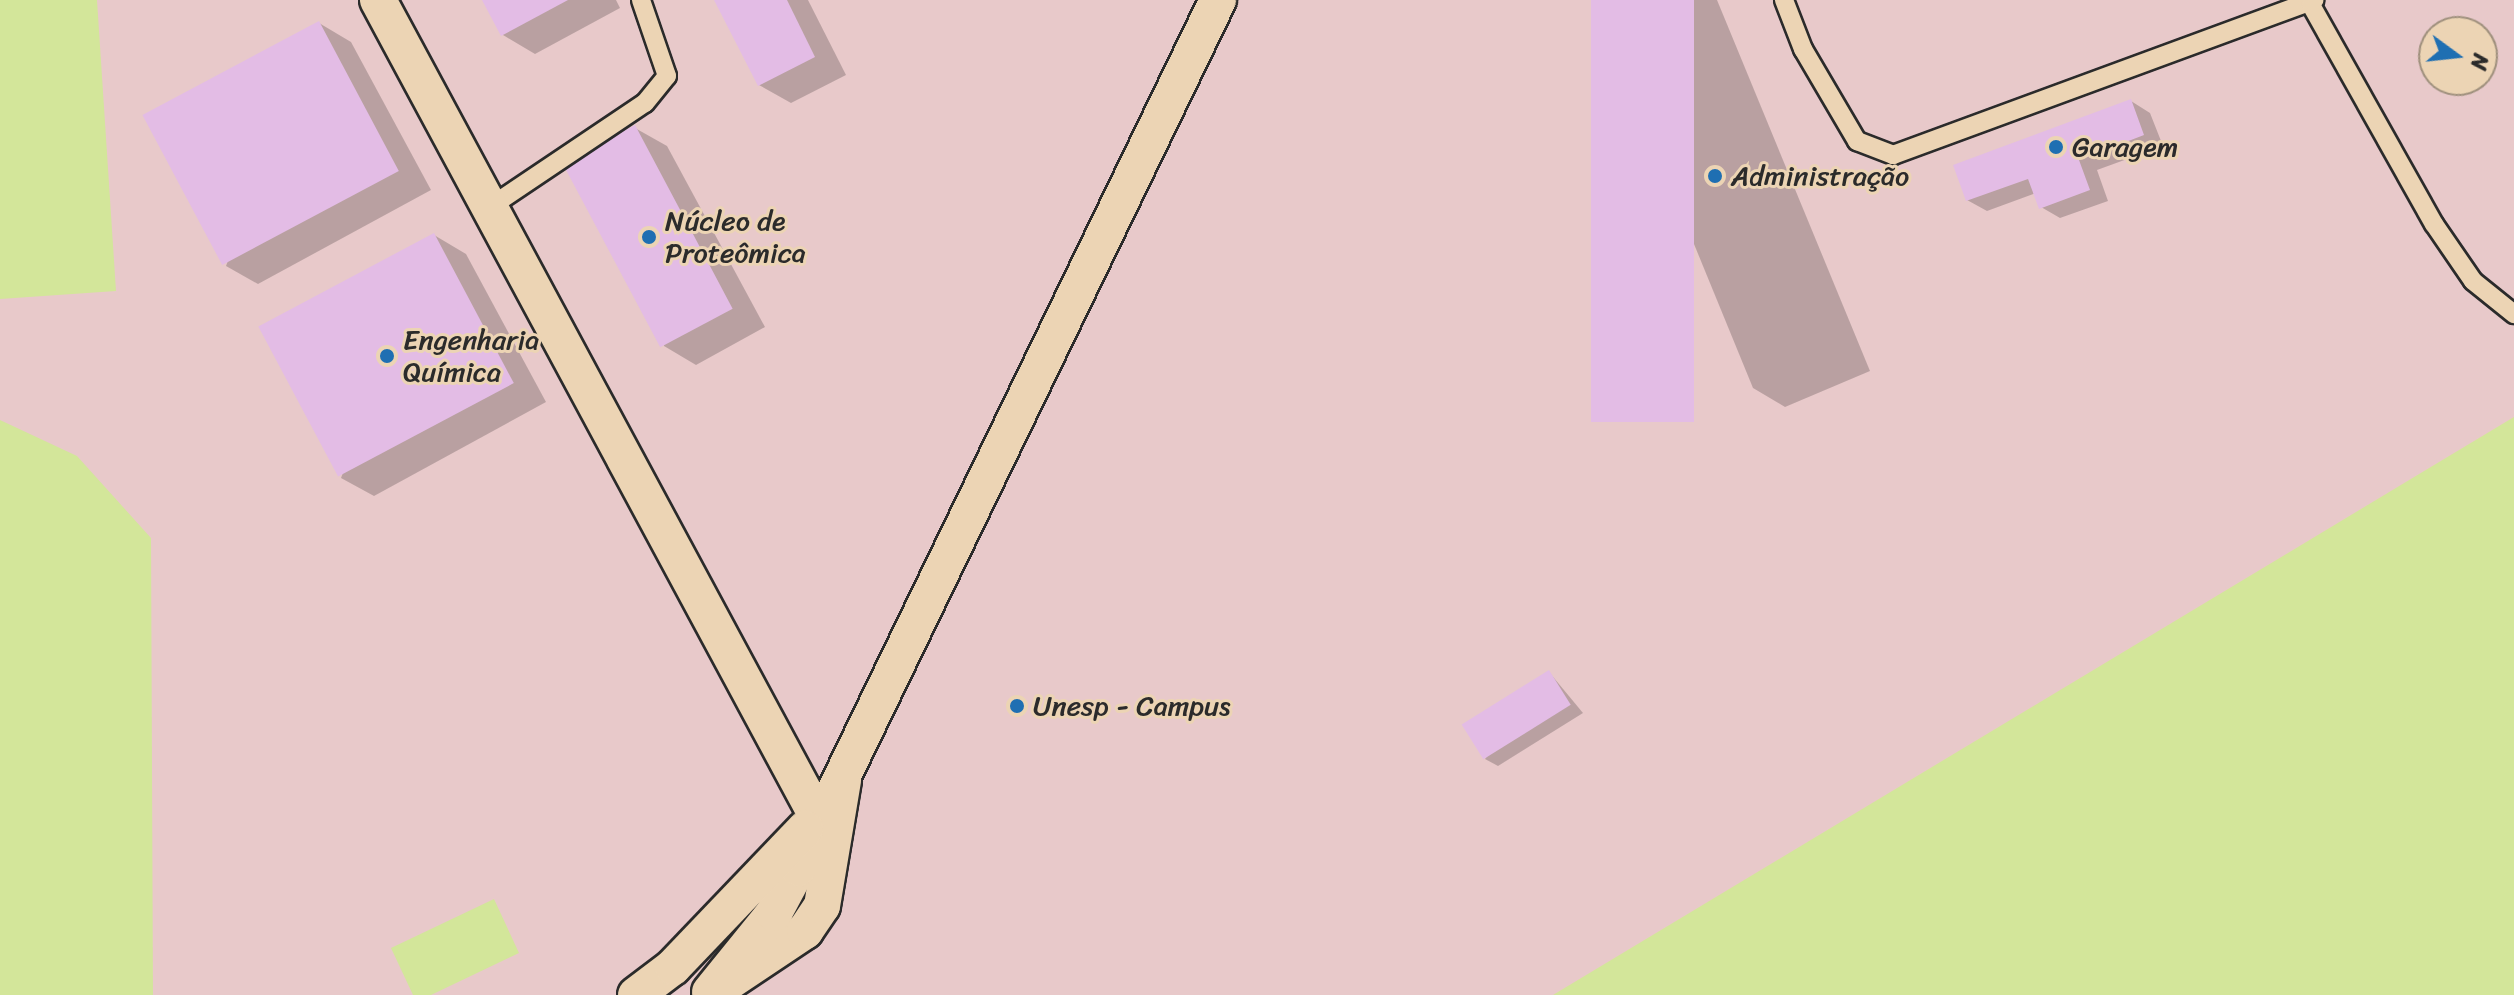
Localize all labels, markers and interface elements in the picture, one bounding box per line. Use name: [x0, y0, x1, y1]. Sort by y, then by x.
north arrow: [2418, 16, 2498, 96]
text: N: [2459, 49, 2501, 74]
place label: Garagem: [2072, 130, 2178, 164]
marker: Garagem: [2047, 138, 2065, 156]
place label: Administração: [1731, 159, 1909, 193]
marker: Administração: [1706, 167, 1724, 185]
place label: Núcleo de Proteômica: [665, 204, 806, 270]
marker: Núcleo de Proteômica: [640, 228, 658, 246]
place label: Engenharia Química: [403, 323, 539, 389]
marker: Engenharia Química: [378, 347, 396, 365]
place label: Unesp - Campus: [1033, 689, 1231, 723]
marker: Unesp - Campus: [1008, 697, 1026, 715]

